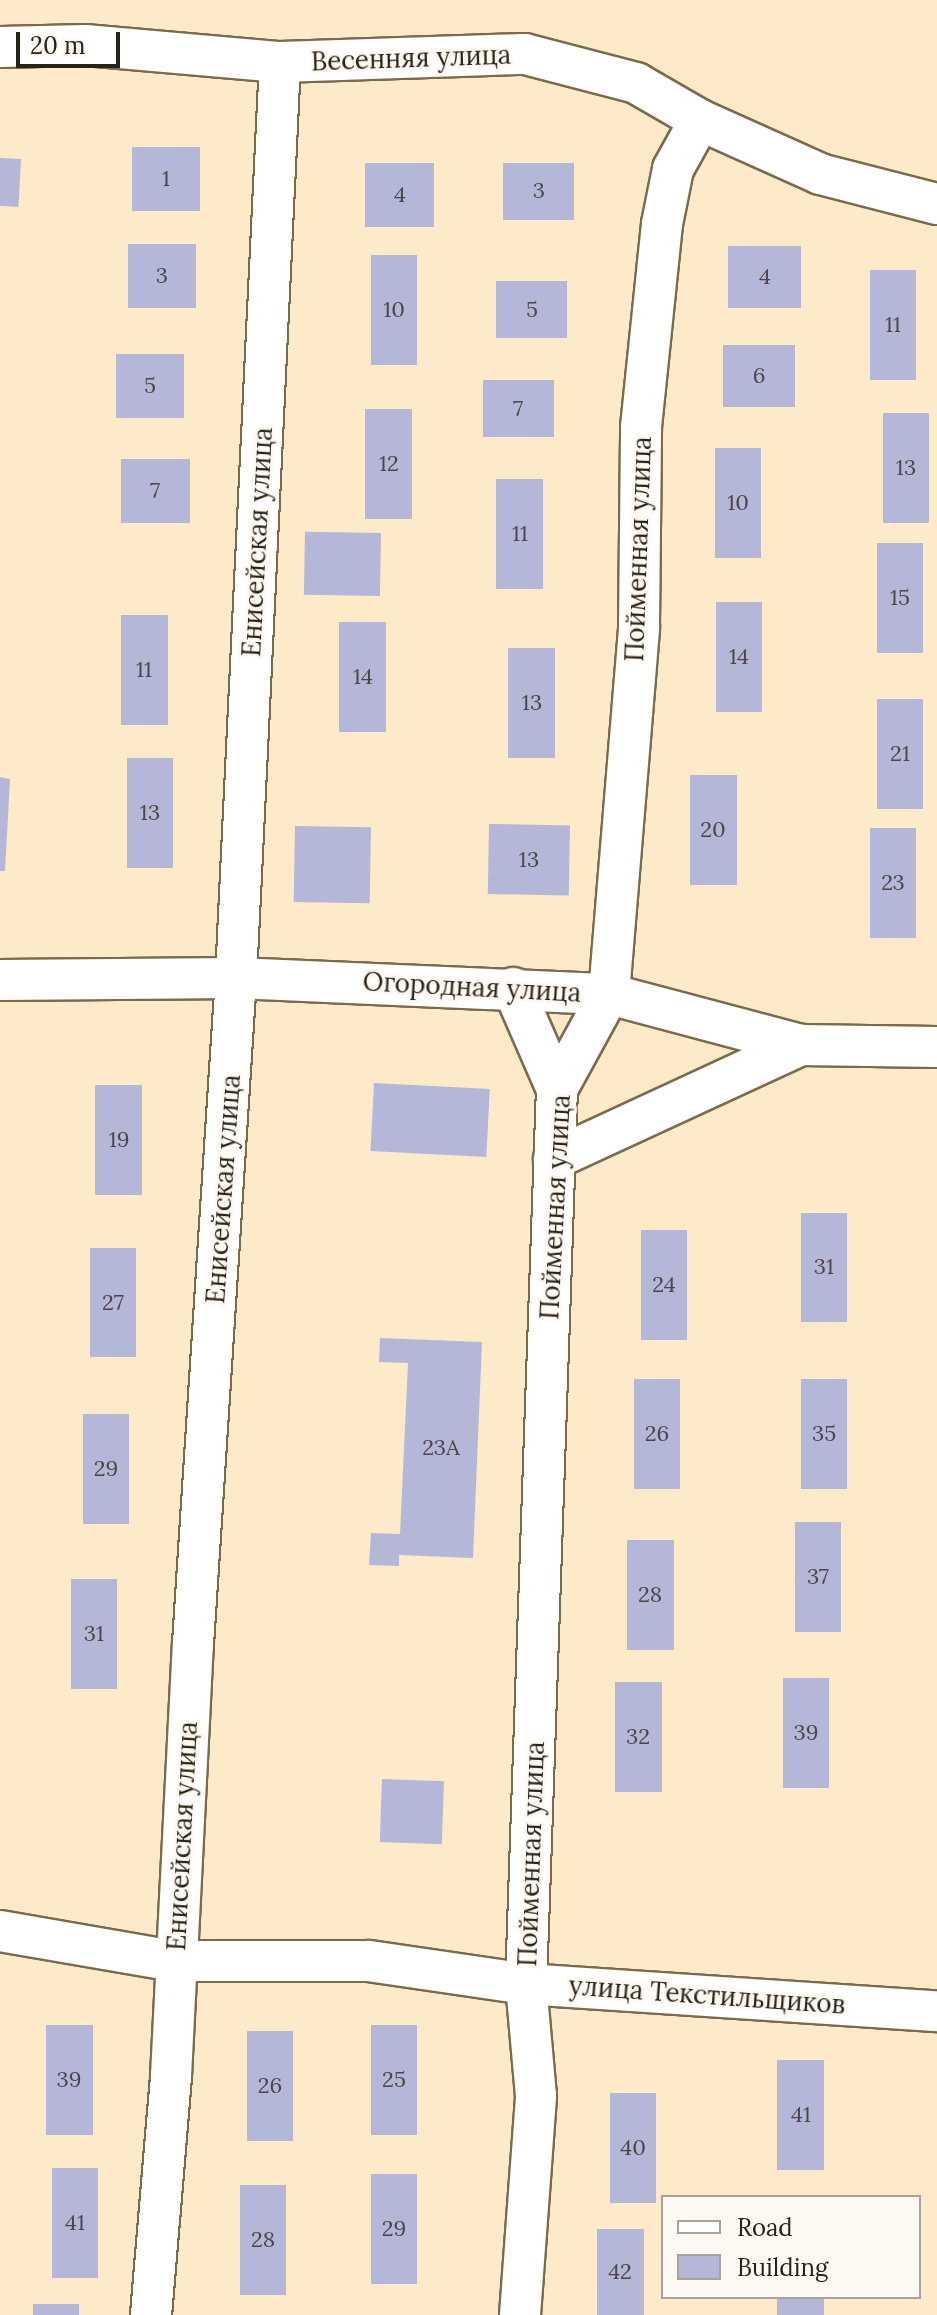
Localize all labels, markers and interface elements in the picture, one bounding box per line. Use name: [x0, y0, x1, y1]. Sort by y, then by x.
scale bar: [20, 16, 124, 66]
text: 20 m: [30, 30, 86, 61]
street label: Весенняя улица: [310, 39, 512, 77]
house number: 1: [162, 166, 170, 192]
house number: 3: [533, 178, 545, 204]
house number: 4: [394, 182, 406, 208]
house number: 3: [156, 263, 168, 289]
house number: 4: [759, 264, 771, 290]
house number: 10: [383, 297, 405, 323]
house number: 5: [526, 297, 538, 323]
house number: 11: [885, 312, 901, 338]
house number: 6: [753, 363, 765, 389]
house number: 5: [144, 373, 156, 399]
house number: 7: [513, 396, 523, 422]
street label: Енисейская улица: [235, 426, 279, 658]
street label: Пойменная улица: [618, 436, 658, 662]
house number: 12: [379, 451, 399, 477]
house number: 13: [896, 455, 916, 481]
house number: 7: [150, 478, 160, 504]
house number: 10: [727, 490, 749, 516]
house number: 11: [512, 521, 528, 547]
house number: 15: [890, 585, 910, 611]
house number: 14: [729, 644, 749, 670]
house number: 11: [136, 657, 152, 683]
house number: 14: [353, 664, 373, 690]
house number: 13: [522, 690, 542, 716]
house number: 21: [890, 741, 910, 767]
house number: 13: [140, 800, 160, 826]
house number: 20: [700, 817, 726, 843]
house number: 13: [519, 847, 539, 873]
house number: 23: [881, 870, 905, 896]
street label: Огородная улица: [362, 966, 582, 1008]
street label: Енисейская улица: [199, 1073, 247, 1305]
street label: Пойменная улица: [534, 1094, 576, 1320]
house number: 19: [109, 1127, 129, 1153]
house number: 31: [814, 1254, 834, 1280]
house number: 24: [652, 1272, 676, 1298]
house number: 27: [102, 1290, 124, 1316]
house number: 26: [645, 1421, 669, 1447]
house number: 35: [812, 1421, 836, 1447]
house number: 23А: [422, 1435, 460, 1461]
house number: 29: [94, 1456, 118, 1482]
house number: 37: [807, 1564, 829, 1590]
house number: 28: [638, 1582, 662, 1608]
house number: 31: [84, 1621, 104, 1647]
street label: Енисейская улица: [160, 1720, 204, 1952]
house number: 39: [794, 1720, 818, 1746]
house number: 32: [626, 1724, 650, 1750]
street label: Пойменная улица: [511, 1741, 551, 1967]
street label: улица Текстильщиков: [568, 1970, 846, 2020]
house number: 39: [57, 2067, 81, 2093]
house number: 25: [382, 2067, 406, 2093]
house number: 26: [258, 2073, 282, 2099]
house number: 41: [791, 2102, 811, 2128]
house number: 40: [620, 2135, 646, 2161]
legend: [661, 2195, 921, 2299]
house number: 41: [65, 2210, 85, 2236]
text: Road: [737, 2212, 793, 2243]
house number: 29: [382, 2216, 406, 2242]
house number: 28: [251, 2227, 275, 2253]
text: Building: [737, 2252, 828, 2283]
house number: 42: [608, 2259, 632, 2285]

